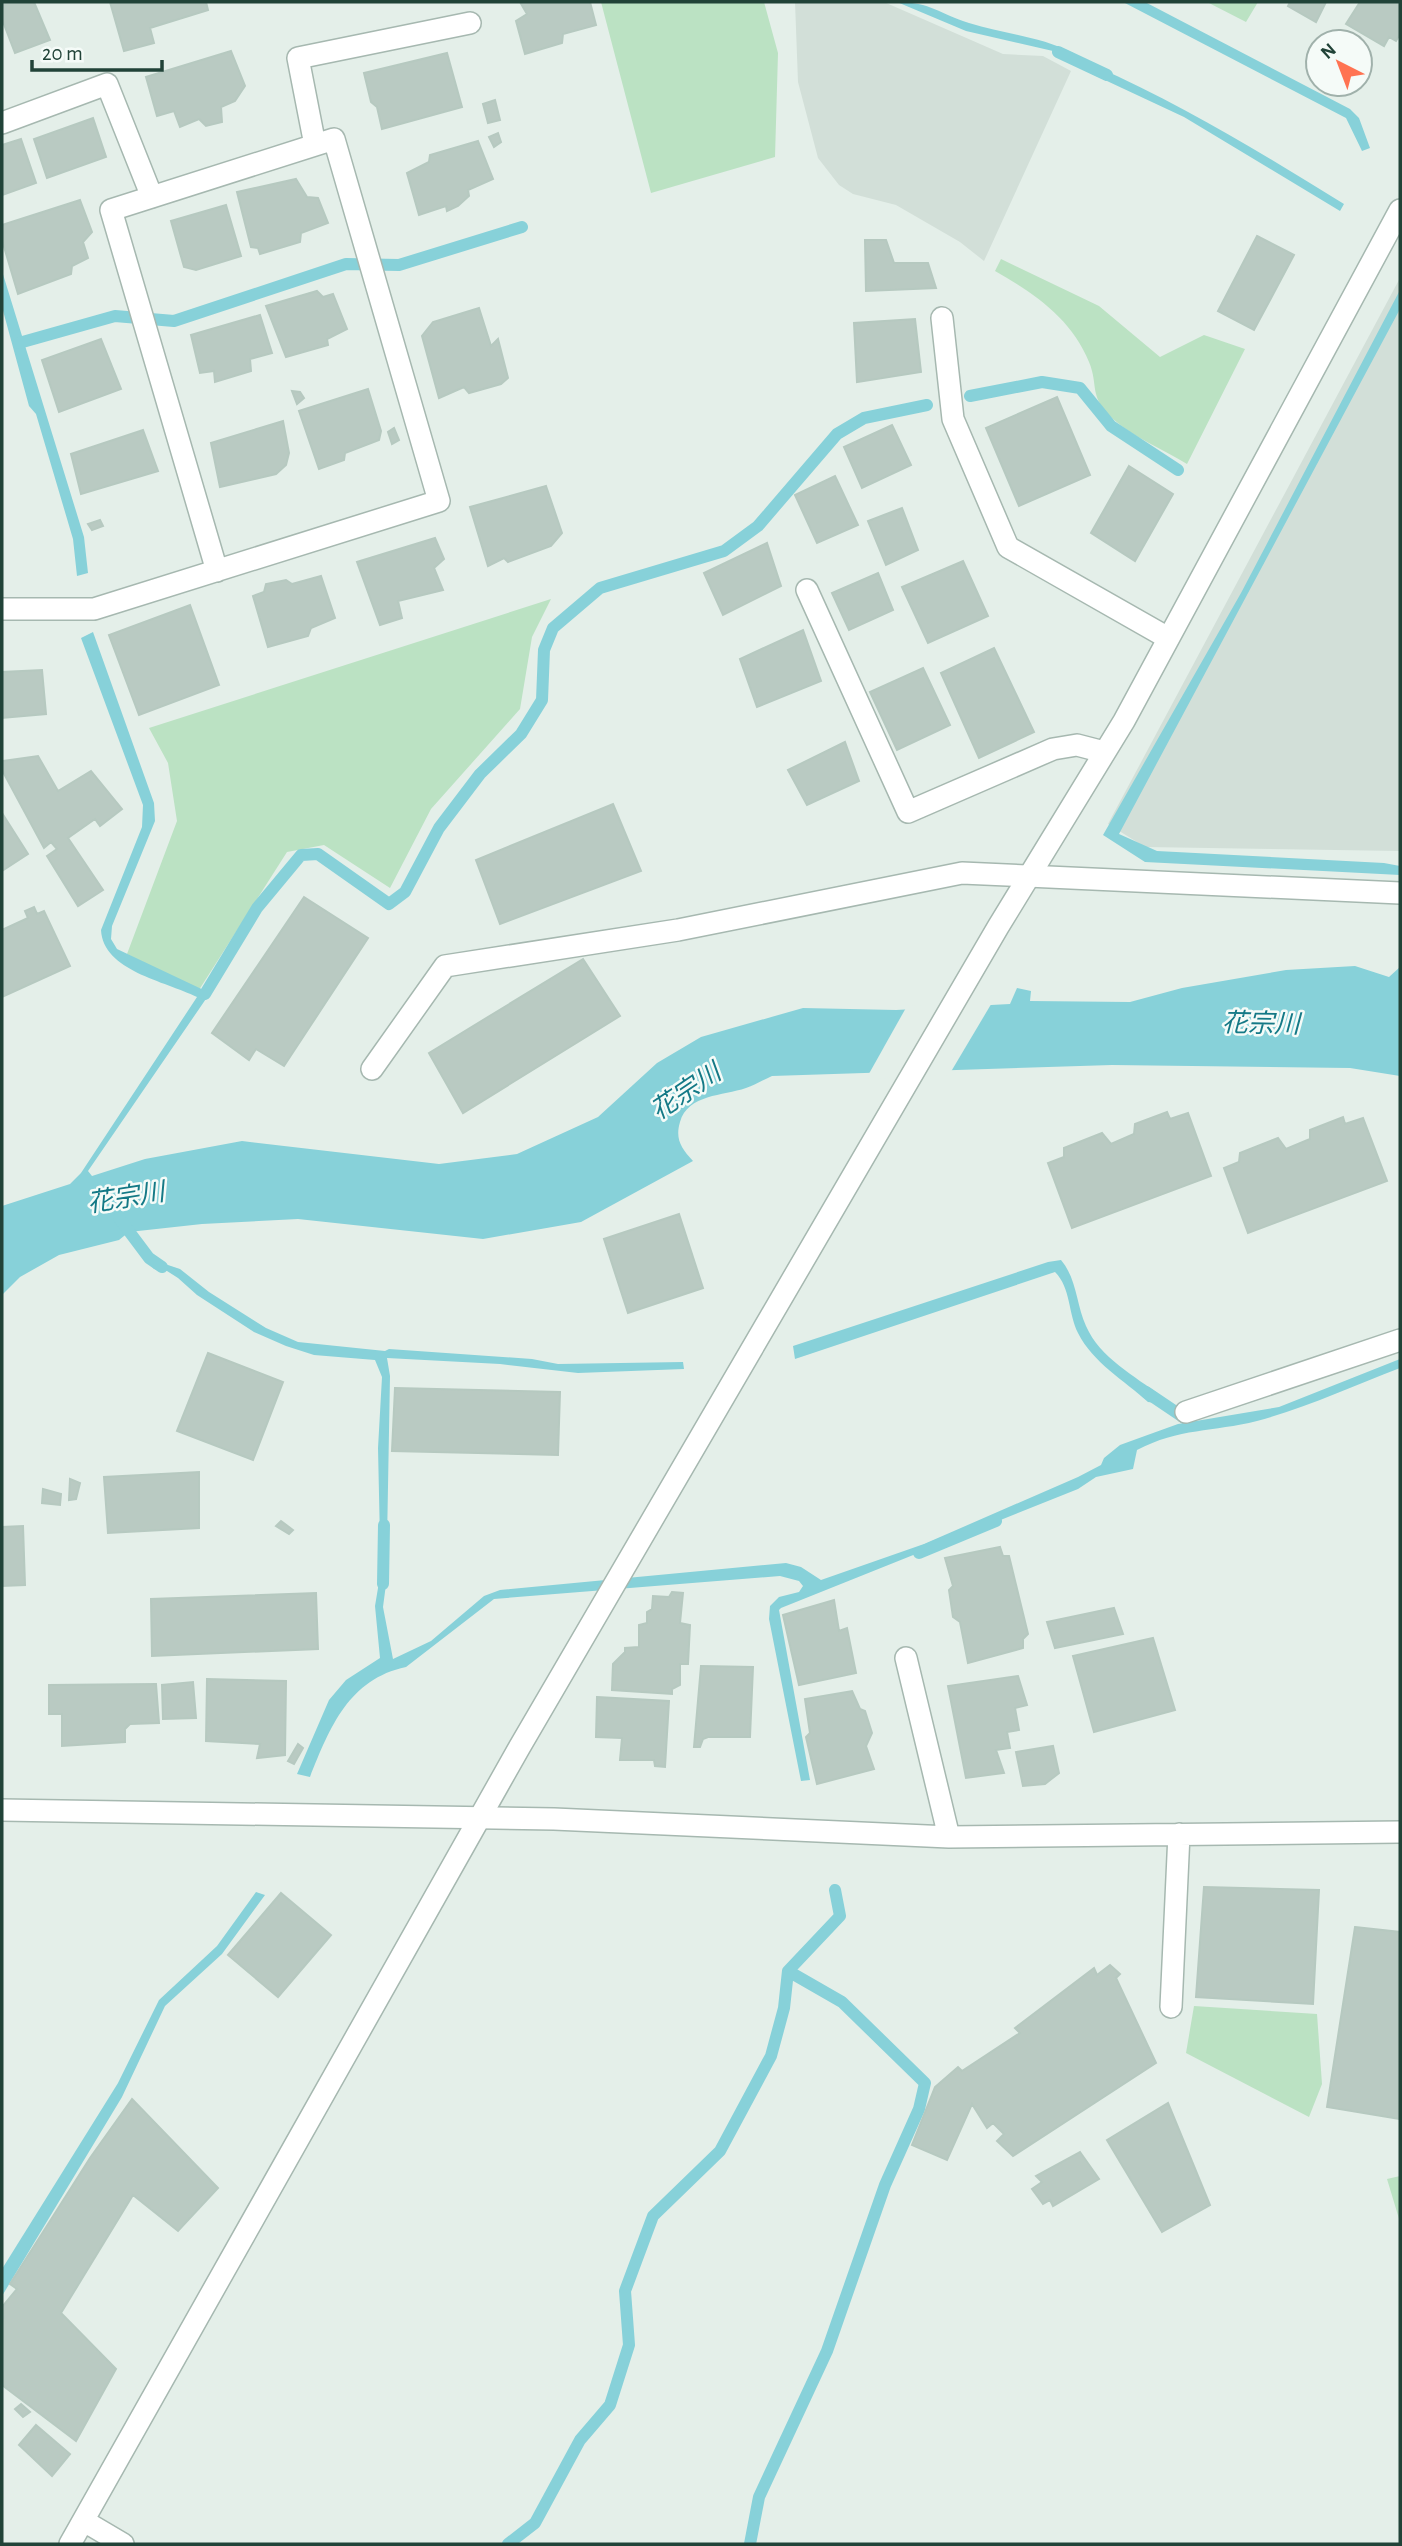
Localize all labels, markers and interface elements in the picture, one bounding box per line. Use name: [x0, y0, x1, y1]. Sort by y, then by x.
scale bar: [32, 28, 161, 72]
north arrow: [1304, 28, 1374, 98]
text: N: [1317, 40, 1340, 63]
text: 20 m: [42, 43, 83, 64]
water label: 花宗川: [1222, 1009, 1303, 1038]
water label: 花宗川: [646, 1057, 728, 1125]
water label: 花宗川: [85, 1178, 170, 1217]

